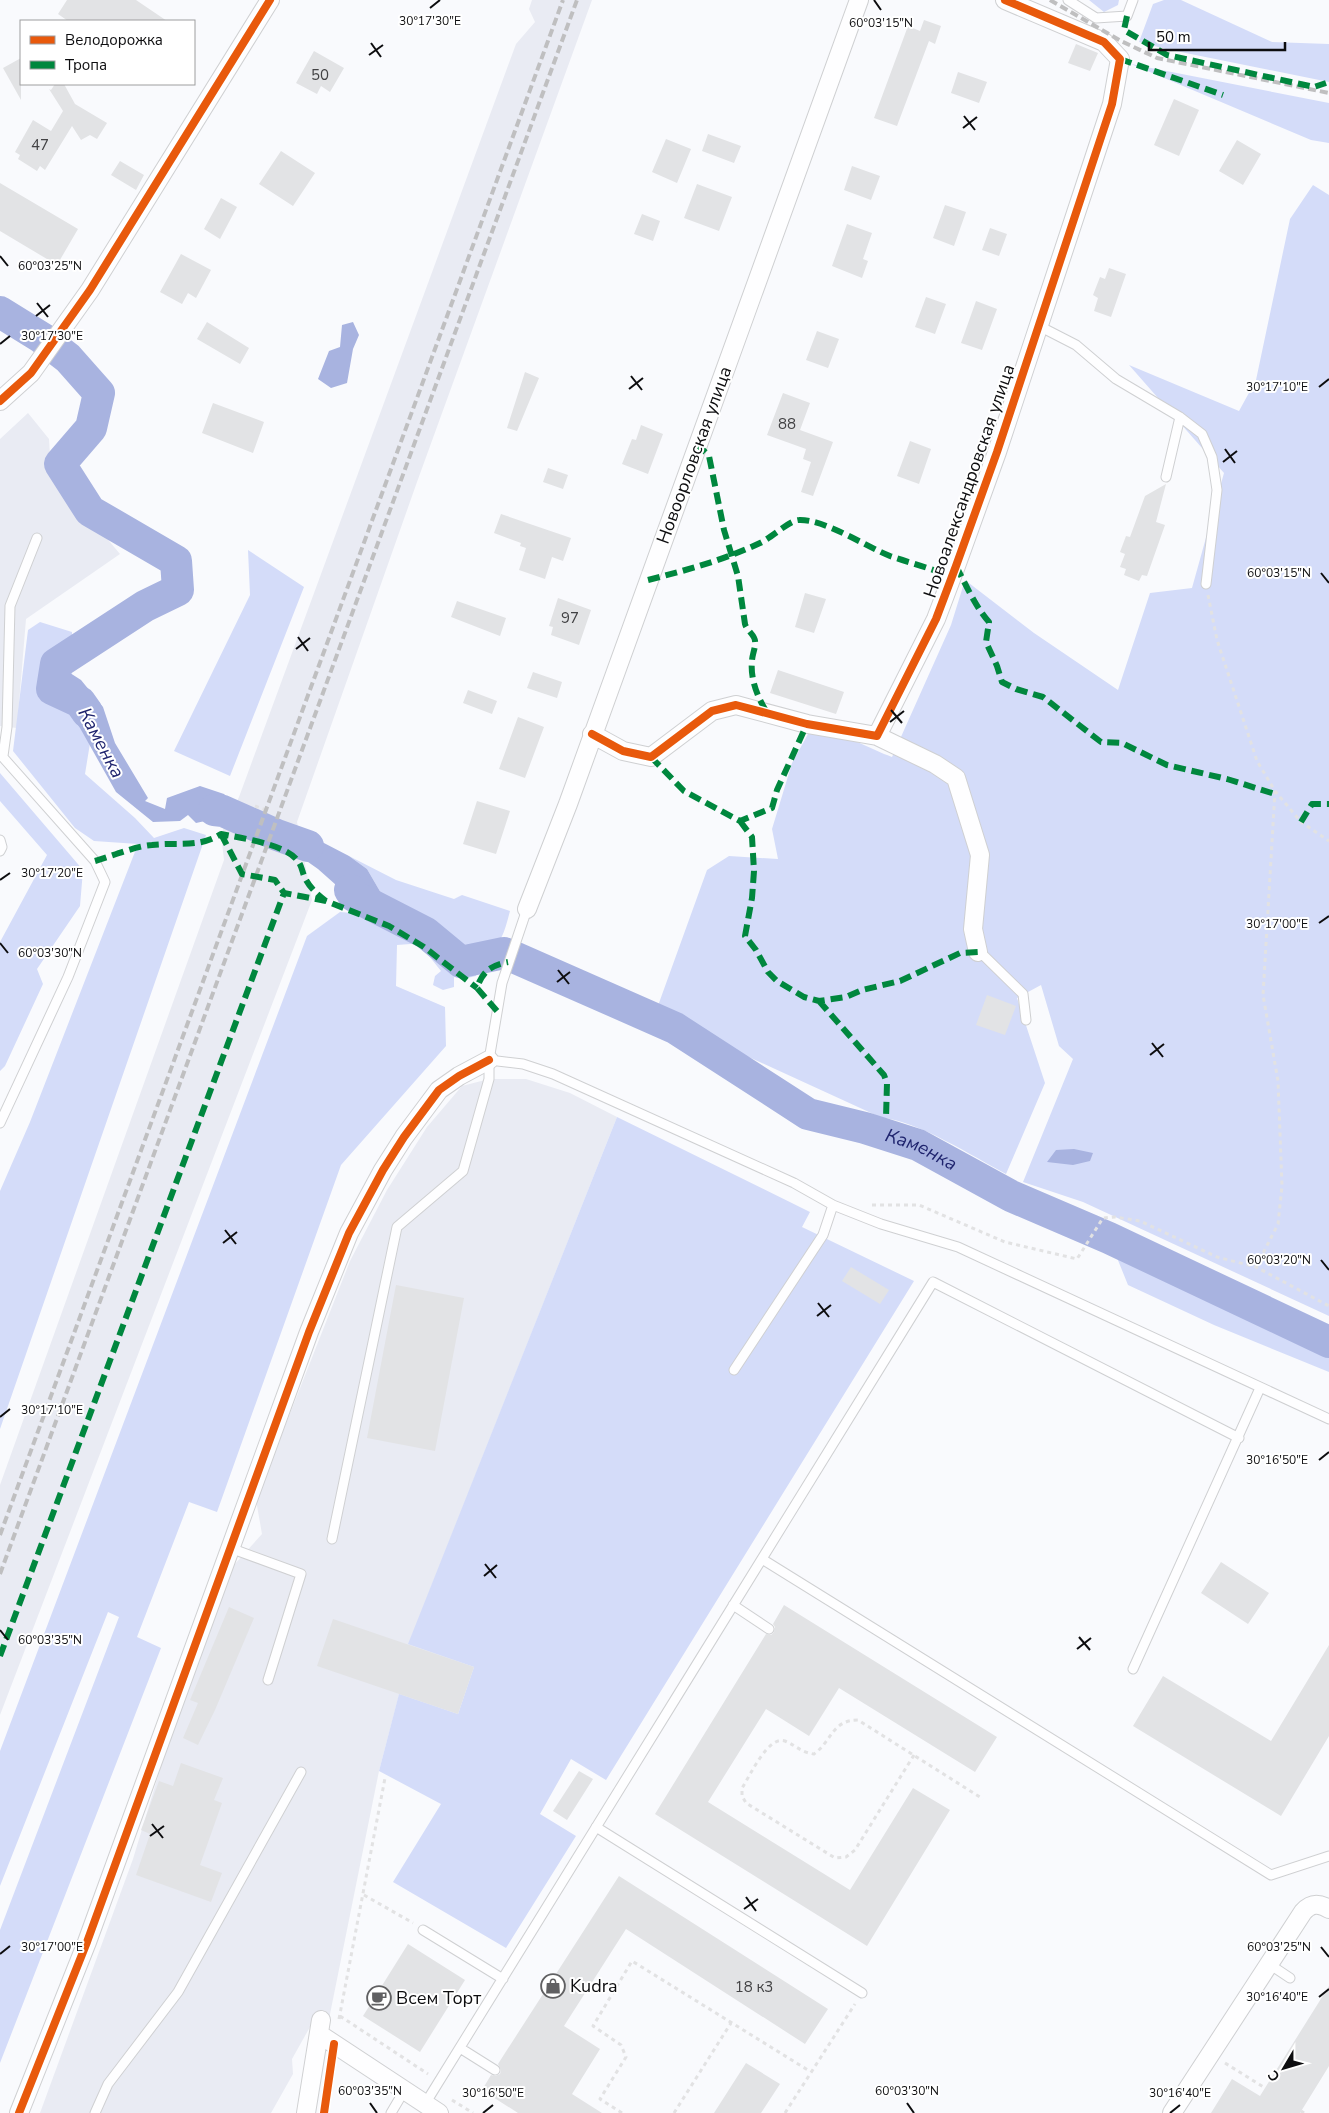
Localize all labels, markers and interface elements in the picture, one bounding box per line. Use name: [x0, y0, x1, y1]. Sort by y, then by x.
text: 30°17'30"E: [399, 13, 461, 29]
text: 60°03'15"N: [849, 15, 913, 31]
legend: [20, 20, 195, 85]
scale bar: [1149, 20, 1285, 52]
text: 50 m: [1156, 27, 1191, 47]
text: Велодорожка: [65, 30, 163, 50]
text: Тропа: [65, 55, 107, 75]
house number: 50: [311, 65, 329, 85]
house number: 47: [31, 135, 49, 155]
text: 60°03'25"N: [18, 258, 82, 274]
text: 30°17'30"E: [21, 328, 83, 344]
street label: Новоалександровская улица: [918, 361, 1020, 601]
street label: Новоорловская улица: [651, 363, 737, 547]
text: 30°17'10"E: [1246, 379, 1308, 395]
house number: 88: [778, 414, 796, 434]
text: 60°03'15"N: [1247, 565, 1311, 581]
house number: 97: [561, 608, 579, 628]
water label: Каменка: [72, 703, 130, 783]
text: 30°17'20"E: [21, 865, 83, 881]
text: 30°17'00"E: [1246, 916, 1308, 932]
text: 60°03'30"N: [18, 945, 82, 961]
water label: Каменка: [882, 1122, 962, 1177]
text: 60°03'20"N: [1247, 1252, 1311, 1268]
text: 30°17'10"E: [21, 1402, 83, 1418]
text: 30°16'50"E: [1246, 1452, 1308, 1468]
text: 60°03'35"N: [18, 1632, 82, 1648]
text: 30°17'00"E: [21, 1939, 83, 1955]
text: 60°03'25"N: [1247, 1939, 1311, 1955]
shop icon: Kudra: [540, 1973, 566, 1999]
place label: Kudra: [570, 1974, 618, 1998]
house number: 18 к3: [735, 1977, 773, 1997]
cafe icon: Всем Торт: [366, 1985, 392, 2011]
place label: Всем Торт: [396, 1986, 481, 2010]
text: 30°16'40"E: [1246, 1989, 1308, 2005]
north arrow: [1259, 2043, 1309, 2093]
text: С: [1263, 2066, 1285, 2085]
text: 60°03'35"N: [338, 2083, 402, 2099]
text: 60°03'30"N: [875, 2083, 939, 2099]
text: 30°16'50"E: [462, 2085, 524, 2101]
text: 30°16'40"E: [1149, 2085, 1211, 2101]

